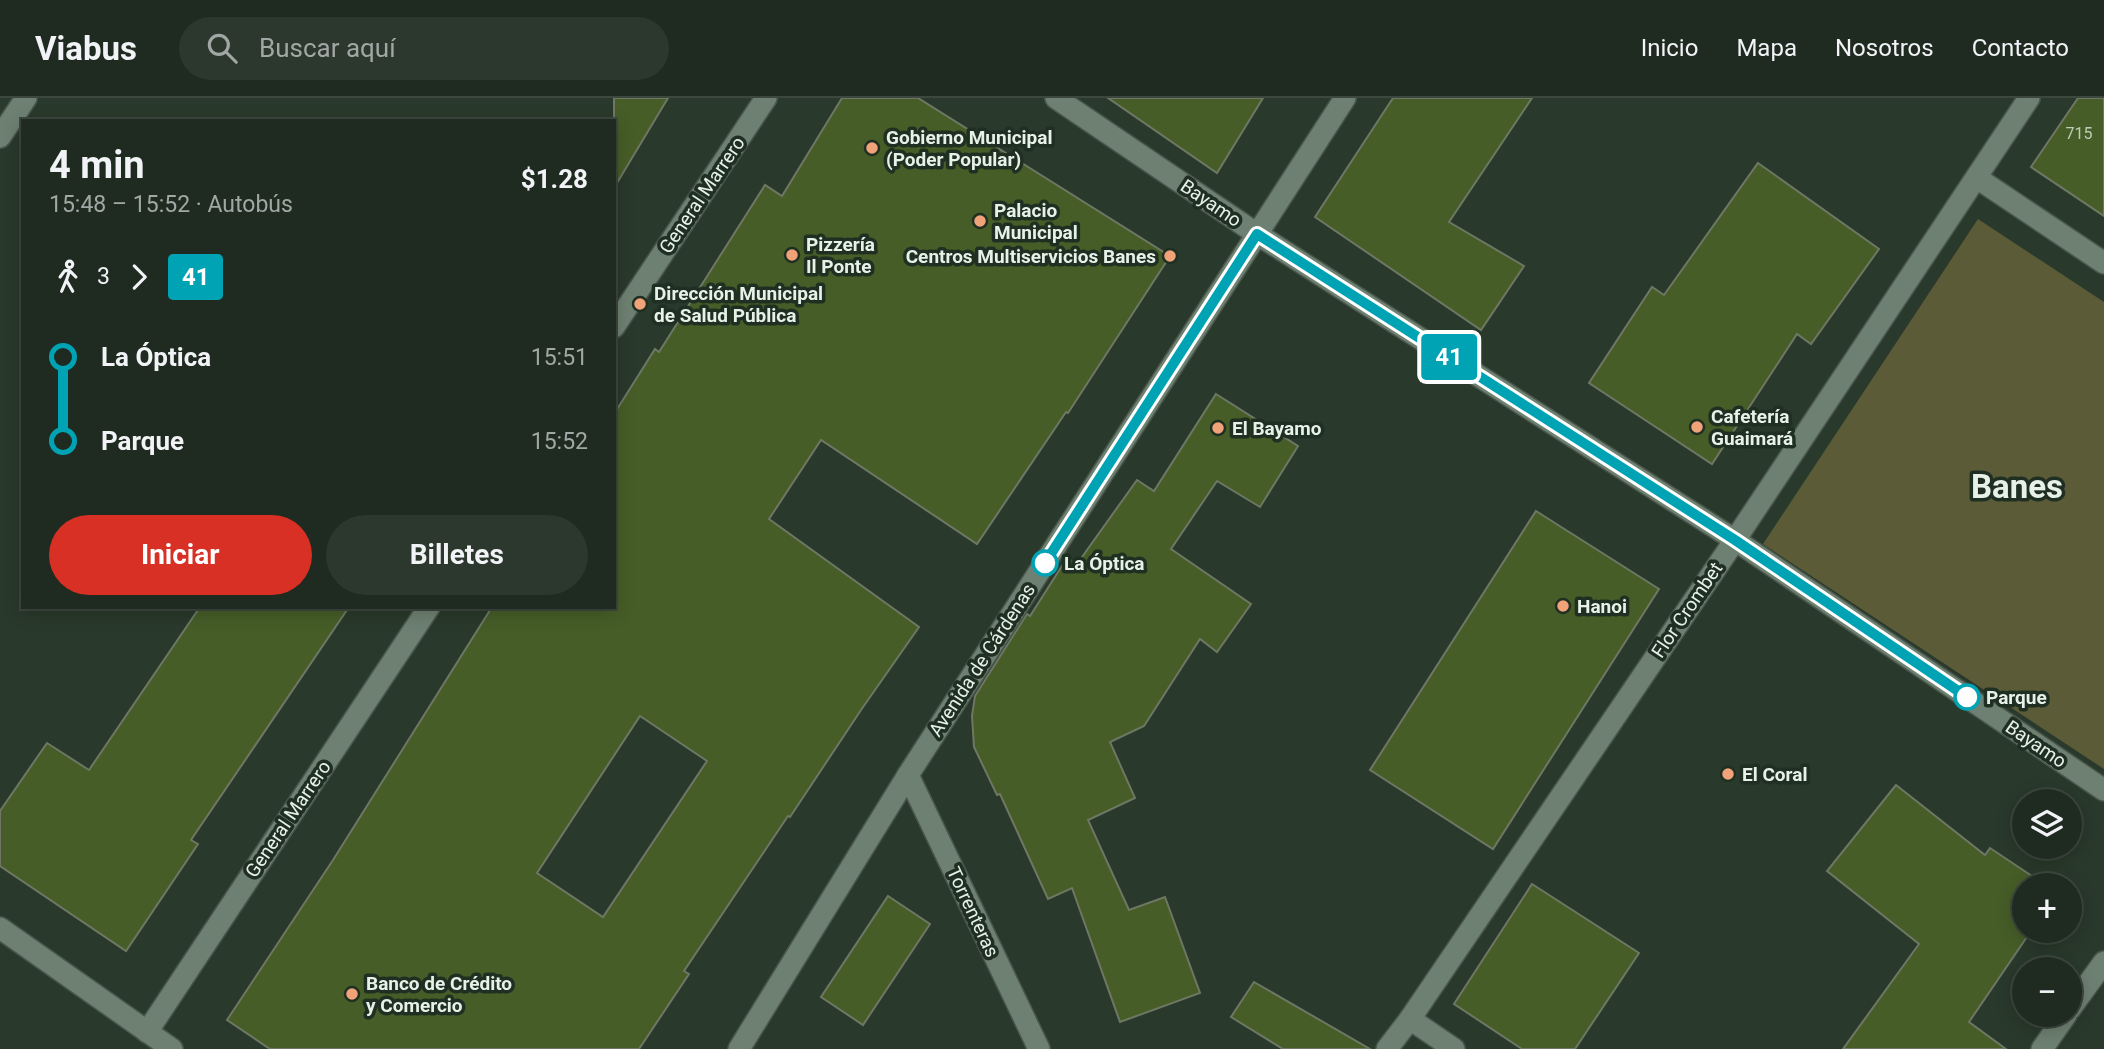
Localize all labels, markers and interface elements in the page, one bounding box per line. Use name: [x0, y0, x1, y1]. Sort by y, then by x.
search box: [179, 17, 669, 80]
text: Viabus: [35, 29, 137, 68]
icon: search: [203, 29, 241, 67]
text: Buscar aquí: [259, 33, 396, 63]
text: Inicio: [1641, 34, 1698, 62]
text: Mapa: [1736, 34, 1797, 62]
text: Nosotros: [1835, 34, 1934, 62]
text: Contacto: [1972, 34, 2069, 62]
house number: 715: [2066, 124, 2092, 143]
place label: Gobierno Municipal (Poder Popular): [886, 126, 1052, 171]
street label: General Marrero: [654, 132, 750, 258]
marker: Gobierno Municipal (Poder Popular): [864, 140, 880, 156]
text: 4 min: [49, 143, 145, 187]
text: $1.28: [521, 164, 588, 194]
street label: Bayamo: [1176, 174, 1246, 232]
text: 15:48 – 15:52 · Autobús: [49, 191, 293, 218]
place label: Palacio Municipal: [994, 199, 1078, 244]
marker: Palacio Municipal: [972, 213, 988, 229]
place label: Pizzería Il Ponte: [806, 233, 875, 278]
place label: Centros Multiservicios Banes: [906, 245, 1156, 268]
marker: Pizzería Il Ponte: [784, 247, 800, 263]
marker: Centros Multiservicios Banes: [1162, 248, 1178, 264]
icon: walk: [49, 258, 87, 296]
icon: forward: [120, 258, 158, 296]
text: 3: [97, 263, 110, 290]
text: 41: [182, 263, 209, 291]
place label: Dirección Municipal de Salud Pública: [654, 282, 823, 327]
marker: Dirección Municipal de Salud Pública: [632, 296, 648, 312]
line badge: 41: [1418, 334, 1480, 380]
text: La Óptica: [101, 342, 211, 372]
text: 41: [1435, 343, 1463, 371]
text: 15:51: [531, 344, 588, 371]
place label: Cafetería Guaimará: [1711, 405, 1793, 450]
place label: El Bayamo: [1232, 417, 1322, 440]
marker: Cafetería Guaimará: [1689, 419, 1705, 435]
marker: El Bayamo: [1210, 420, 1226, 436]
text: Parque: [101, 426, 184, 456]
text: 15:52: [531, 428, 588, 455]
district label: Banes: [1971, 467, 2063, 506]
button: Iniciar: [49, 515, 312, 595]
button: Billetes: [326, 515, 588, 595]
marker: La Óptica: [1032, 550, 1058, 576]
place label: La Óptica: [1064, 552, 1144, 575]
street label: Flor Crombet: [1647, 558, 1727, 662]
street label: Avenida de Cárdenas: [924, 579, 1040, 741]
place label: Hanoi: [1577, 595, 1627, 618]
marker: Hanoi: [1555, 598, 1571, 614]
marker: Parque: [1954, 684, 1980, 710]
place label: Parque: [1986, 686, 2047, 709]
street label: Bayamo: [2001, 715, 2071, 773]
street label: General Marrero: [240, 756, 336, 882]
place label: El Coral: [1742, 763, 1807, 786]
marker: El Coral: [1720, 766, 1736, 782]
map controls: [2012, 789, 2082, 1027]
button: layers: [2012, 789, 2082, 859]
street label: Torrenteras: [942, 863, 1004, 961]
button: +: [2012, 873, 2082, 943]
button: −: [2012, 957, 2082, 1027]
place label: Banco de Crédito y Comercio: [366, 972, 512, 1017]
marker: Banco de Crédito y Comercio: [344, 986, 360, 1002]

